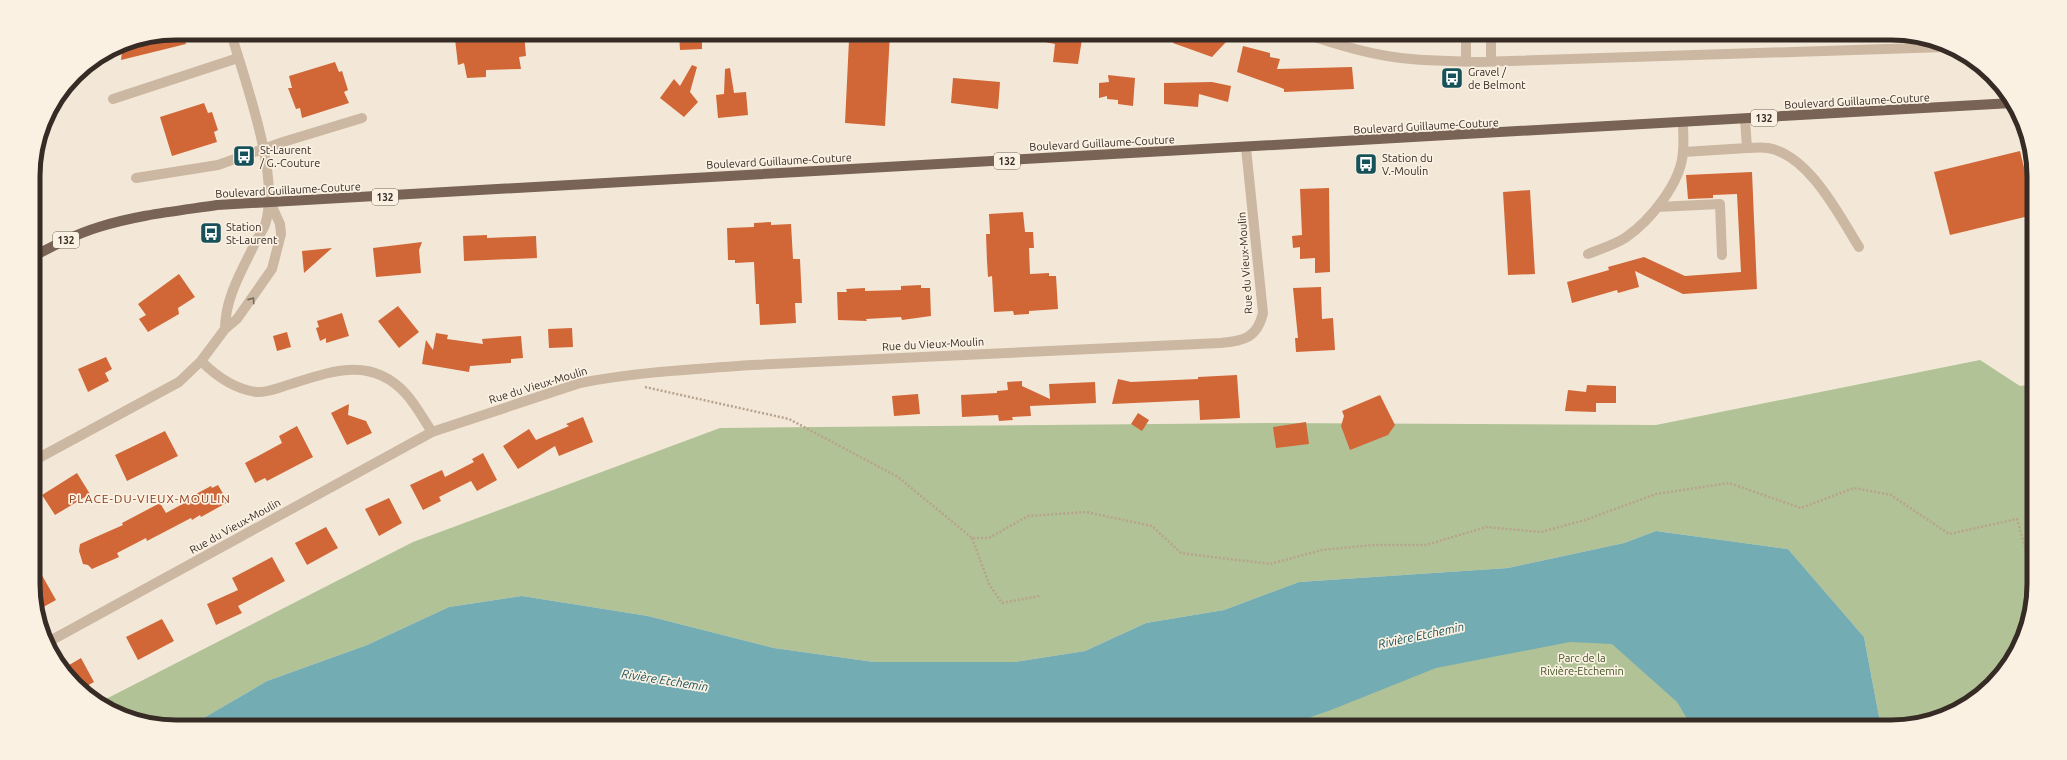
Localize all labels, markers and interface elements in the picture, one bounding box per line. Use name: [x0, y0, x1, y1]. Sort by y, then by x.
bus stop icon: Gravel / de Belmont: [1439, 65, 1465, 91]
place label: Gravel / de Belmont: [1468, 66, 1526, 91]
street label: Boulevard Guillaume-Couture: [1784, 91, 1930, 111]
road number: 132: [1751, 110, 1777, 126]
street label: Boulevard Guillaume-Couture: [1353, 116, 1499, 136]
street label: Boulevard Guillaume-Couture: [1029, 133, 1175, 153]
bus stop icon: St-Laurent / G.-Couture: [231, 143, 257, 169]
place label: St-Laurent / G.-Couture: [259, 144, 320, 169]
street label: Boulevard Guillaume-Couture: [706, 151, 852, 171]
bus stop icon: Station du V.-Moulin: [1353, 151, 1379, 177]
place label: Station du V.-Moulin: [1382, 152, 1433, 177]
road number: 132: [994, 153, 1020, 169]
street label: Boulevard Guillaume-Couture: [215, 180, 361, 200]
road number: 132: [372, 189, 398, 205]
street label: Rue du Vieux-Moulin: [1235, 212, 1255, 314]
bus stop icon: Station St-Laurent: [198, 220, 224, 246]
place label: Station St-Laurent: [226, 221, 278, 246]
road number: 132: [53, 232, 79, 248]
one-way arrow: [247, 298, 254, 305]
street label: Rue du Vieux-Moulin: [882, 335, 984, 353]
street label: Rue du Vieux-Moulin: [487, 364, 589, 406]
district label: PLACE-DU-VIEUX-MOULIN: [69, 492, 231, 505]
street label: Rue du Vieux-Moulin: [187, 496, 283, 556]
water label: Rivière Etchemin: [1377, 620, 1465, 650]
park label: Parc de la Rivière-Etchemin: [1540, 652, 1624, 677]
water label: Rivière Etchemin: [621, 667, 709, 693]

